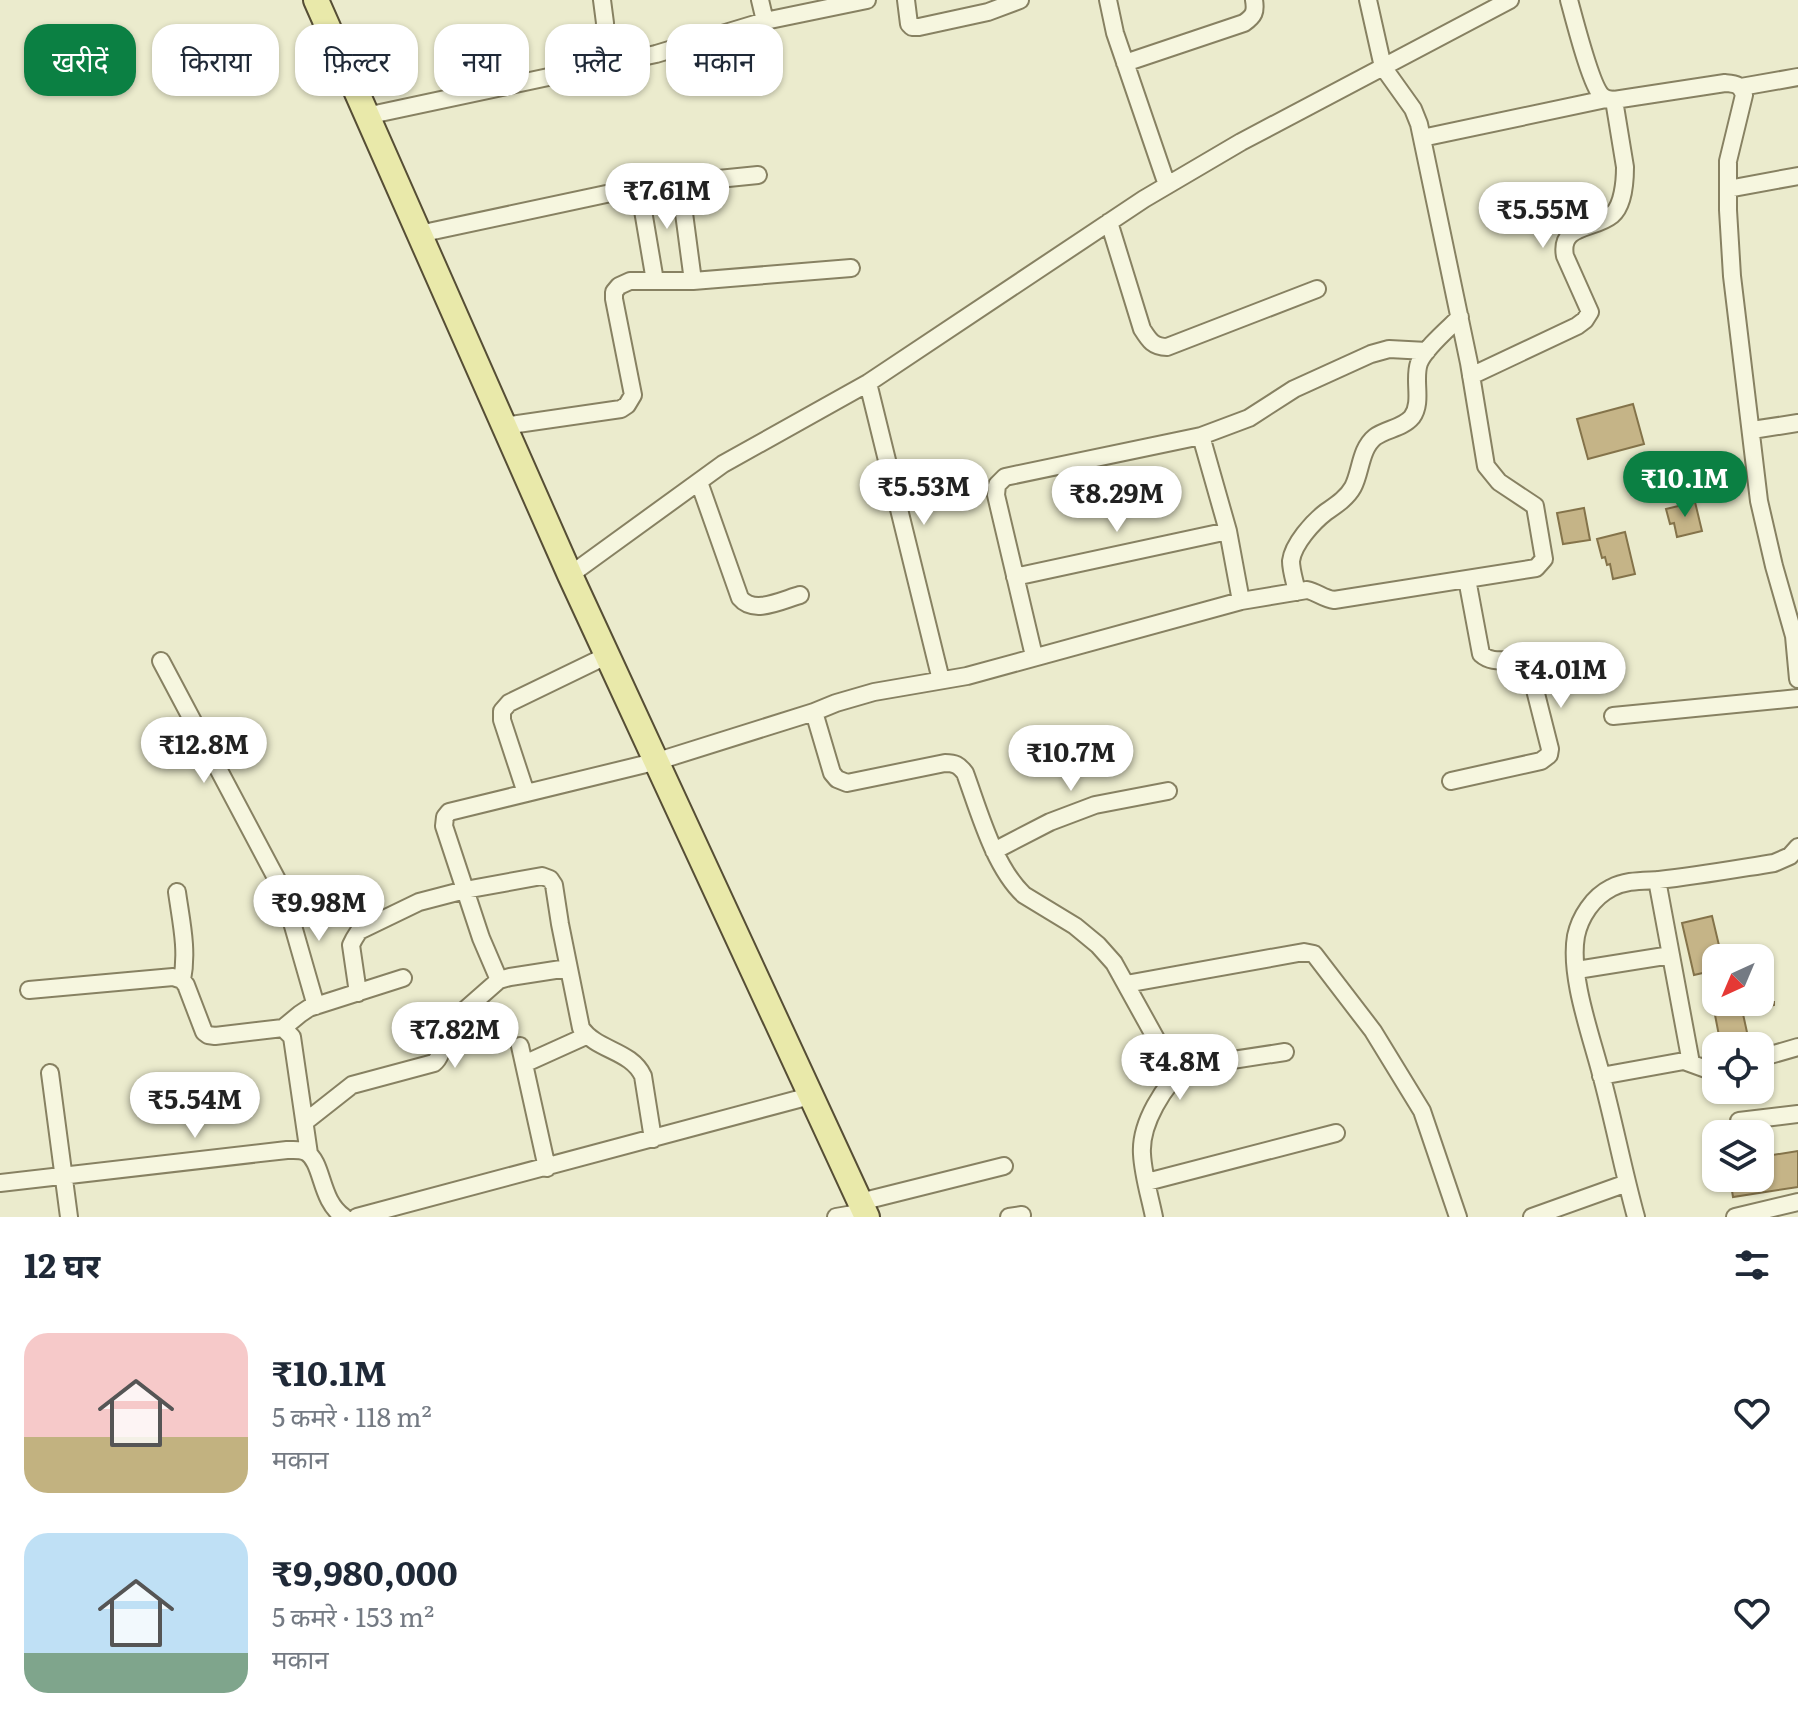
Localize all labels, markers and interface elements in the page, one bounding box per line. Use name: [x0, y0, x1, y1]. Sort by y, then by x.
chip: खरीदें: [24, 24, 136, 96]
chip: किराया: [152, 24, 279, 96]
chip: फ़िल्टर: [295, 24, 418, 96]
chip: नया: [434, 24, 529, 96]
chip: फ़्लैट: [545, 24, 650, 96]
chip: मकान: [666, 24, 783, 96]
pin: ₹7.61M: [602, 163, 732, 231]
text: ₹7.61M: [623, 169, 711, 208]
pin: ₹5.55M: [1478, 182, 1608, 250]
text: ₹5.55M: [1497, 188, 1589, 227]
pin: ₹10.1M: [1620, 451, 1750, 519]
text: ₹10.1M: [1641, 457, 1729, 496]
pin: ₹5.53M: [859, 459, 989, 527]
text: ₹5.53M: [878, 465, 970, 504]
pin: ₹8.29M: [1052, 466, 1182, 534]
text: ₹8.29M: [1070, 472, 1164, 511]
pin: ₹4.01M: [1496, 642, 1626, 710]
text: ₹4.01M: [1515, 648, 1607, 687]
pin: ₹12.8M: [139, 717, 269, 785]
text: ₹12.8M: [159, 723, 249, 762]
pin: ₹10.7M: [1006, 725, 1136, 793]
text: ₹10.7M: [1026, 731, 1116, 770]
pin: ₹9.98M: [254, 875, 384, 943]
text: ₹9.98M: [271, 881, 367, 920]
north arrow: [1702, 944, 1774, 1016]
map controls: [1702, 944, 1774, 1192]
pin: ₹7.82M: [390, 1002, 520, 1070]
text: ₹7.82M: [410, 1008, 500, 1047]
button: locate: [1702, 1032, 1774, 1104]
pin: ₹4.8M: [1124, 1034, 1236, 1102]
text: ₹4.8M: [1139, 1040, 1221, 1079]
pin: ₹5.54M: [130, 1072, 260, 1140]
text: ₹5.54M: [148, 1078, 242, 1117]
button: layers: [1702, 1120, 1774, 1192]
text: 12 घर: [24, 1238, 100, 1288]
icon: filters: [1730, 1243, 1774, 1287]
text: ₹10.1M: [272, 1346, 387, 1396]
icon: home: [88, 1365, 184, 1461]
icon: heart: [1730, 1391, 1774, 1435]
text: 5 कमरे · 118 m²: [272, 1396, 432, 1435]
text: मकान: [272, 1438, 329, 1477]
text: ₹9,980,000: [272, 1546, 458, 1596]
icon: home: [88, 1565, 184, 1661]
icon: heart: [1730, 1591, 1774, 1635]
text: 5 कमरे · 153 m²: [272, 1596, 434, 1635]
text: मकान: [272, 1638, 329, 1677]

